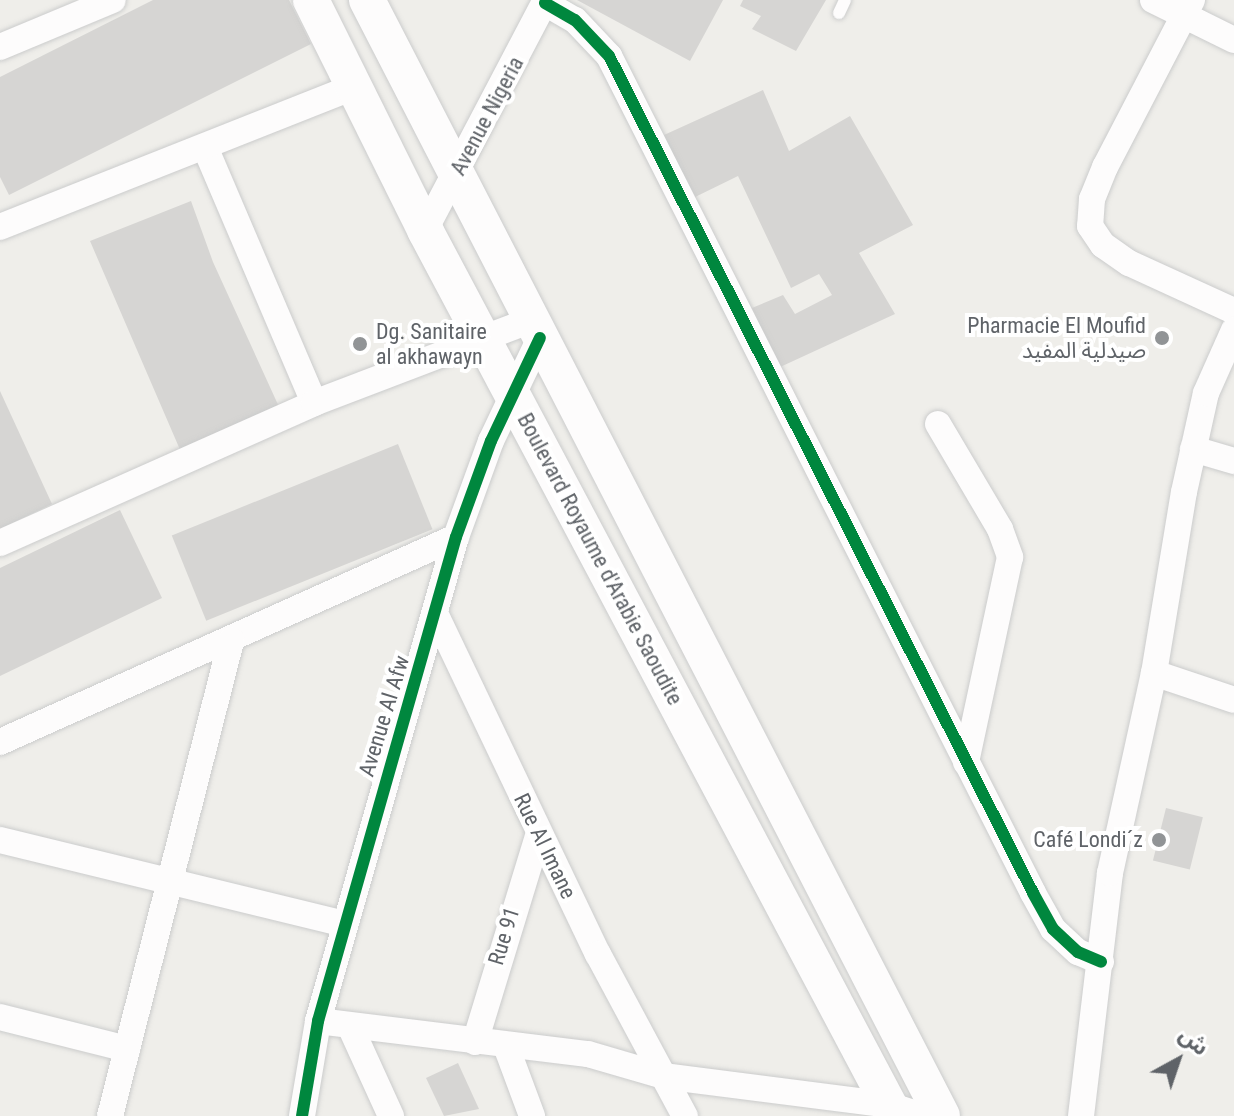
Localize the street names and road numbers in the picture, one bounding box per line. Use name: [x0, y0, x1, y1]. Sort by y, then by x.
street label: Avenue Nigeria: [445, 52, 529, 180]
street label: Boulevard Royaume d'Arabie Saoudite: [512, 409, 688, 709]
street label: Avenue Al Afw: [353, 652, 415, 780]
street label: Rue Al Imane: [508, 789, 582, 903]
street label: Rue 91: [483, 904, 525, 968]

